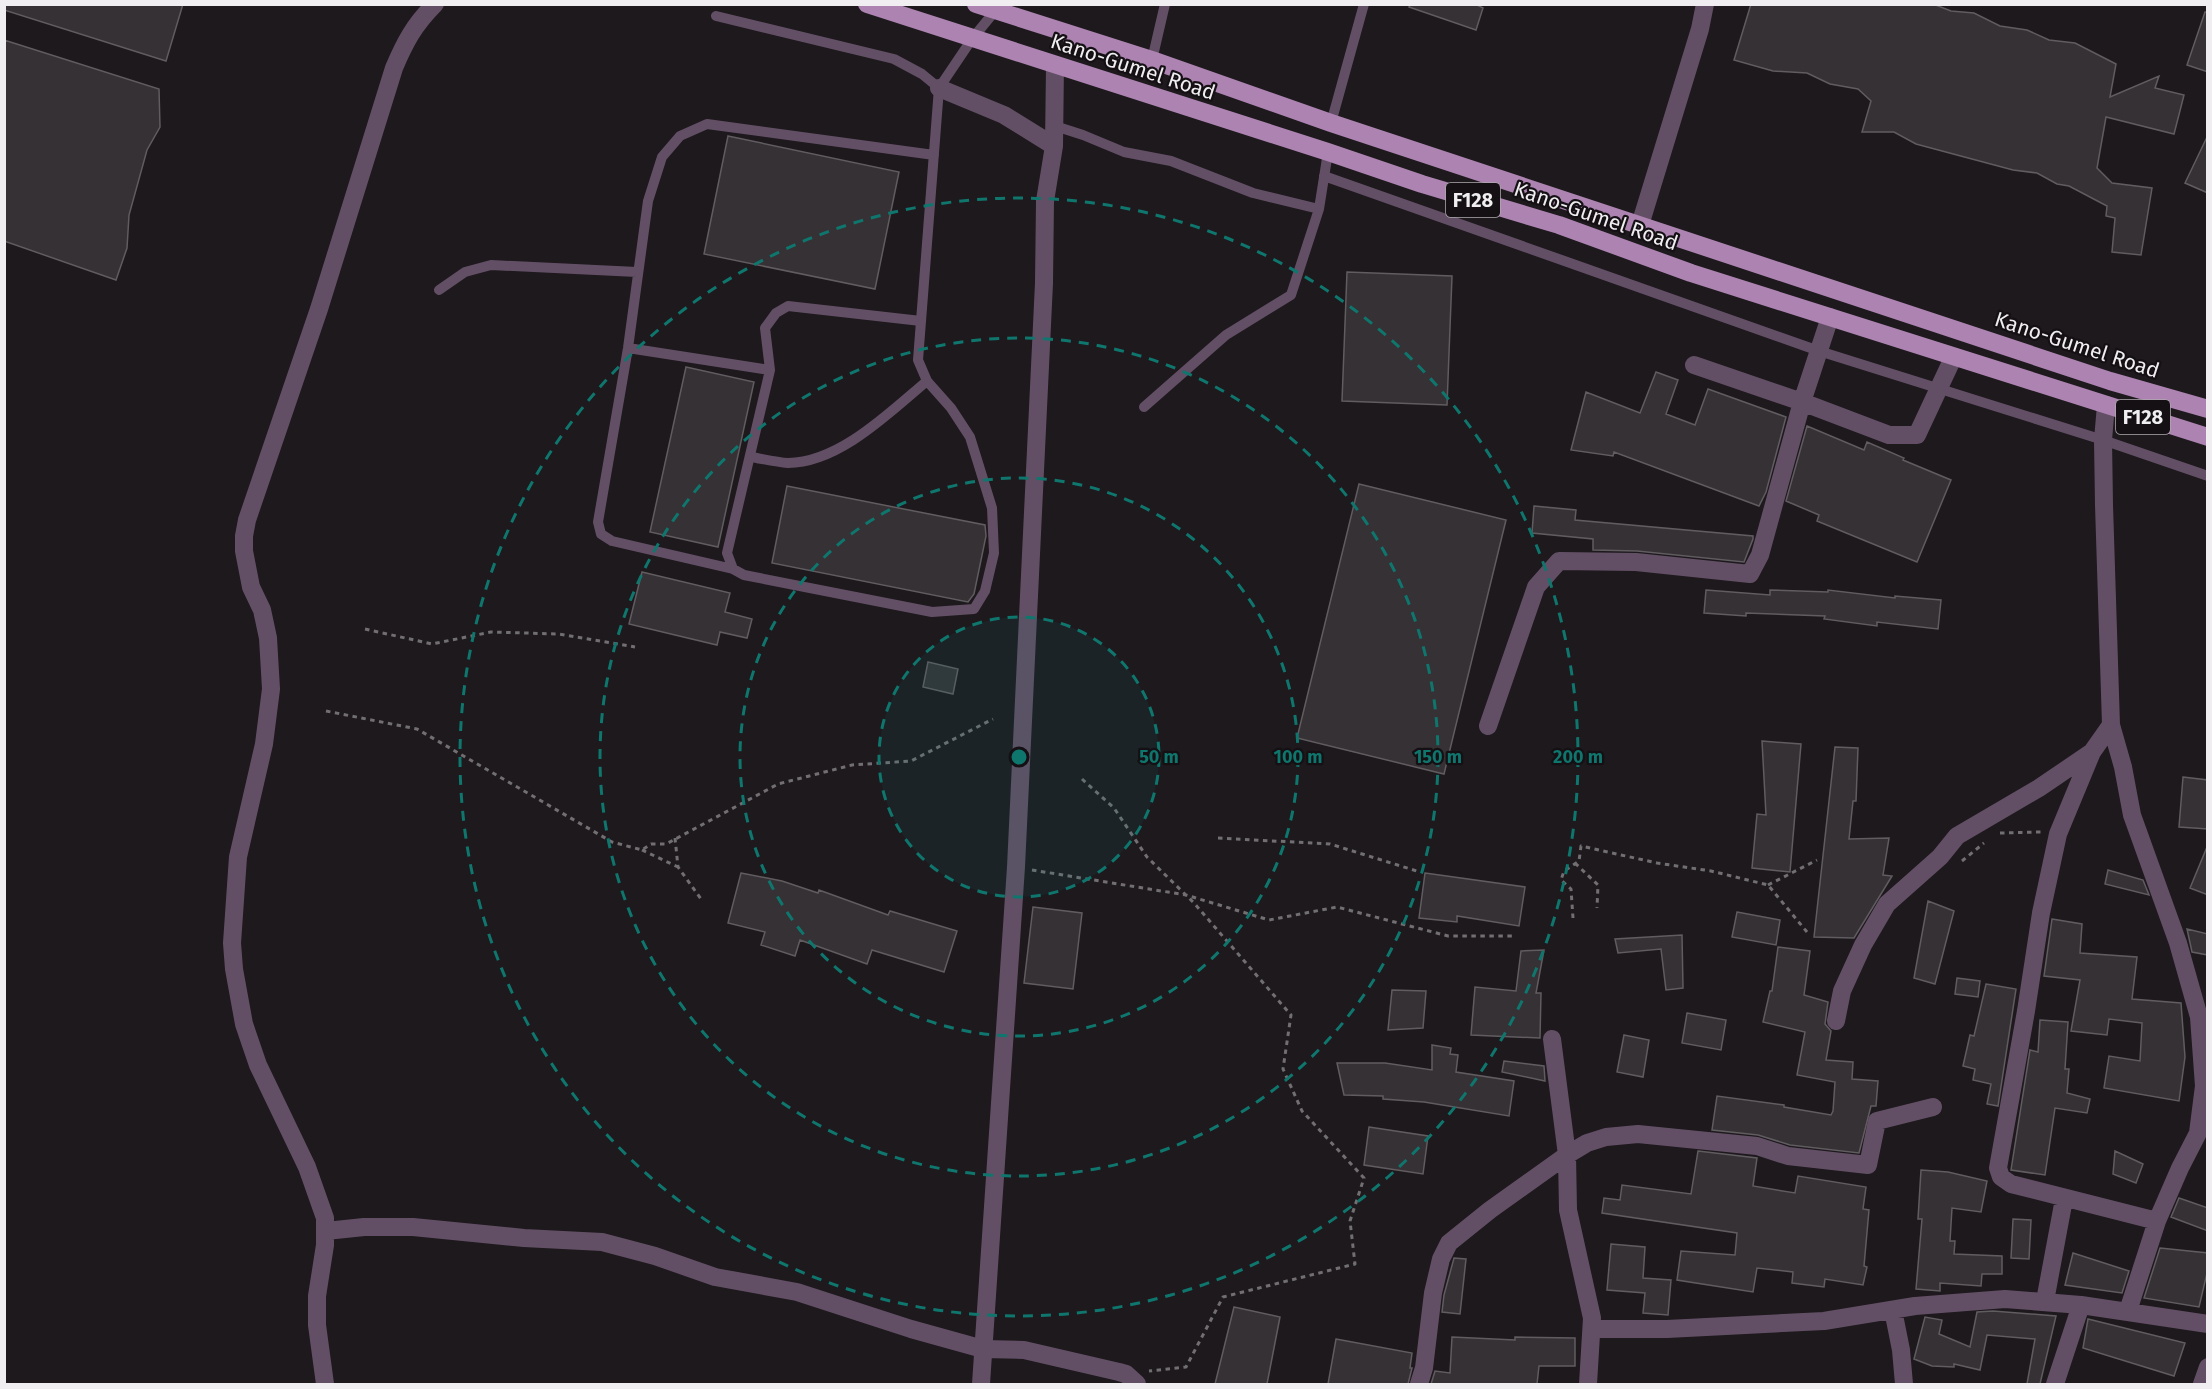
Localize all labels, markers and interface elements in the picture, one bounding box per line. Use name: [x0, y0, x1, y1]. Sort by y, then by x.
street label: Kano-Gumel Road: [1047, 28, 1219, 106]
street label: Kano-Gumel Road: [1511, 176, 1681, 256]
road number: F128: [1446, 183, 1500, 217]
street label: Kano-Gumel Road: [1991, 306, 2163, 384]
road number: F128: [2116, 400, 2170, 434]
text: 50 m: [1139, 746, 1179, 768]
text: 100 m: [1274, 746, 1322, 768]
text: 150 m: [1414, 746, 1462, 768]
text: 200 m: [1553, 746, 1603, 768]
centre of rings: [1009, 747, 1029, 767]

